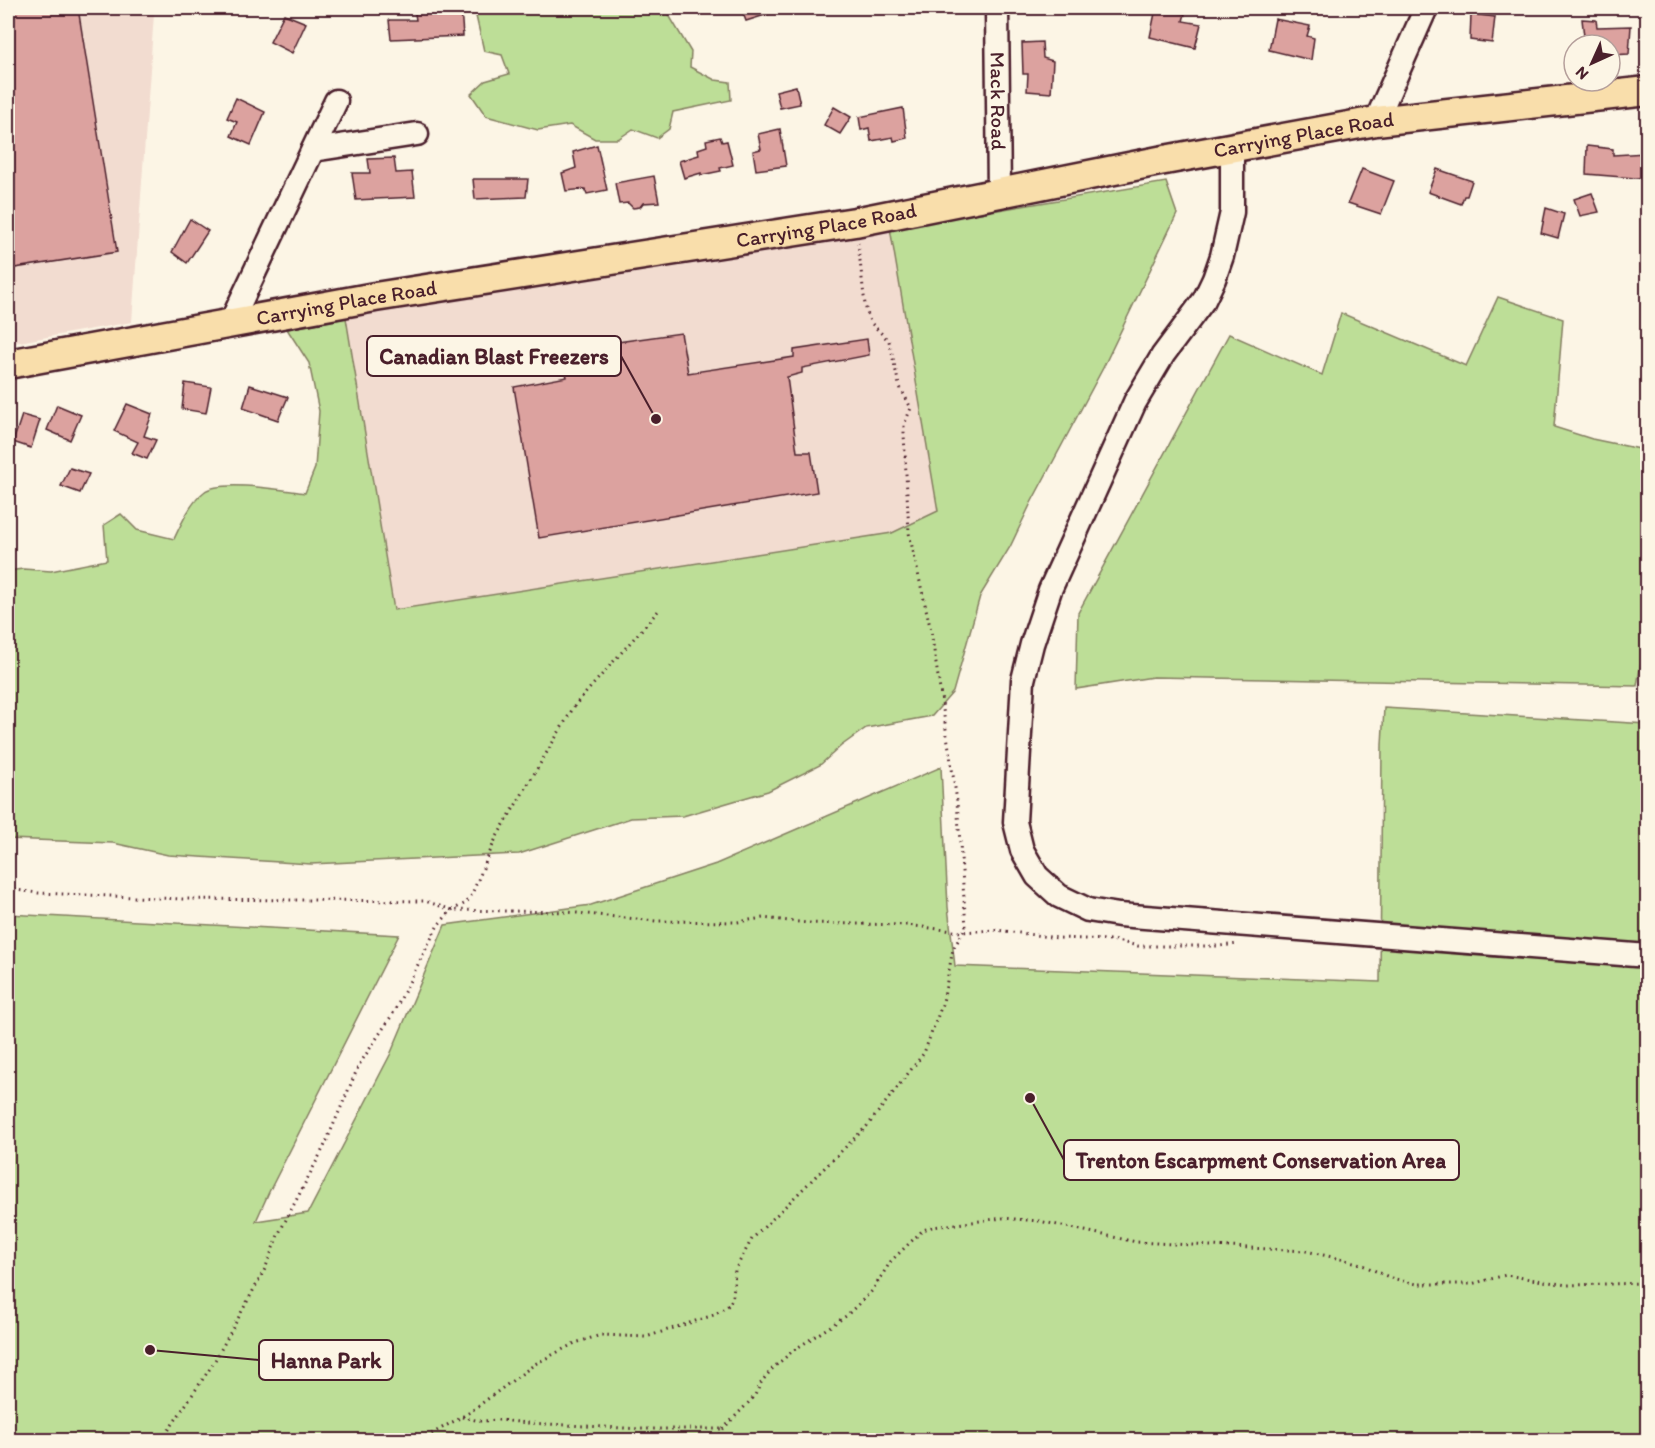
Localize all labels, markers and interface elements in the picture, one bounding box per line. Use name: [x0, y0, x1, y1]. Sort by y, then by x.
north arrow: [1562, 33, 1622, 93]
street label: Mack Road: [985, 51, 1012, 151]
text: N: [1571, 63, 1592, 84]
street label: Carrying Place Road: [1211, 106, 1395, 163]
street label: Carrying Place Road: [734, 197, 919, 252]
street label: Carrying Place Road: [254, 275, 438, 330]
callout: Canadian Blast Freezers: [367, 336, 621, 376]
text: Canadian Blast Freezers: [379, 343, 609, 370]
callout: Trenton Escarpment Conservation Area: [1064, 1140, 1459, 1180]
text: Trenton Escarpment Conservation Area: [1075, 1147, 1446, 1174]
callout: Hanna Park: [259, 1340, 393, 1380]
text: Hanna Park: [271, 1347, 382, 1374]

